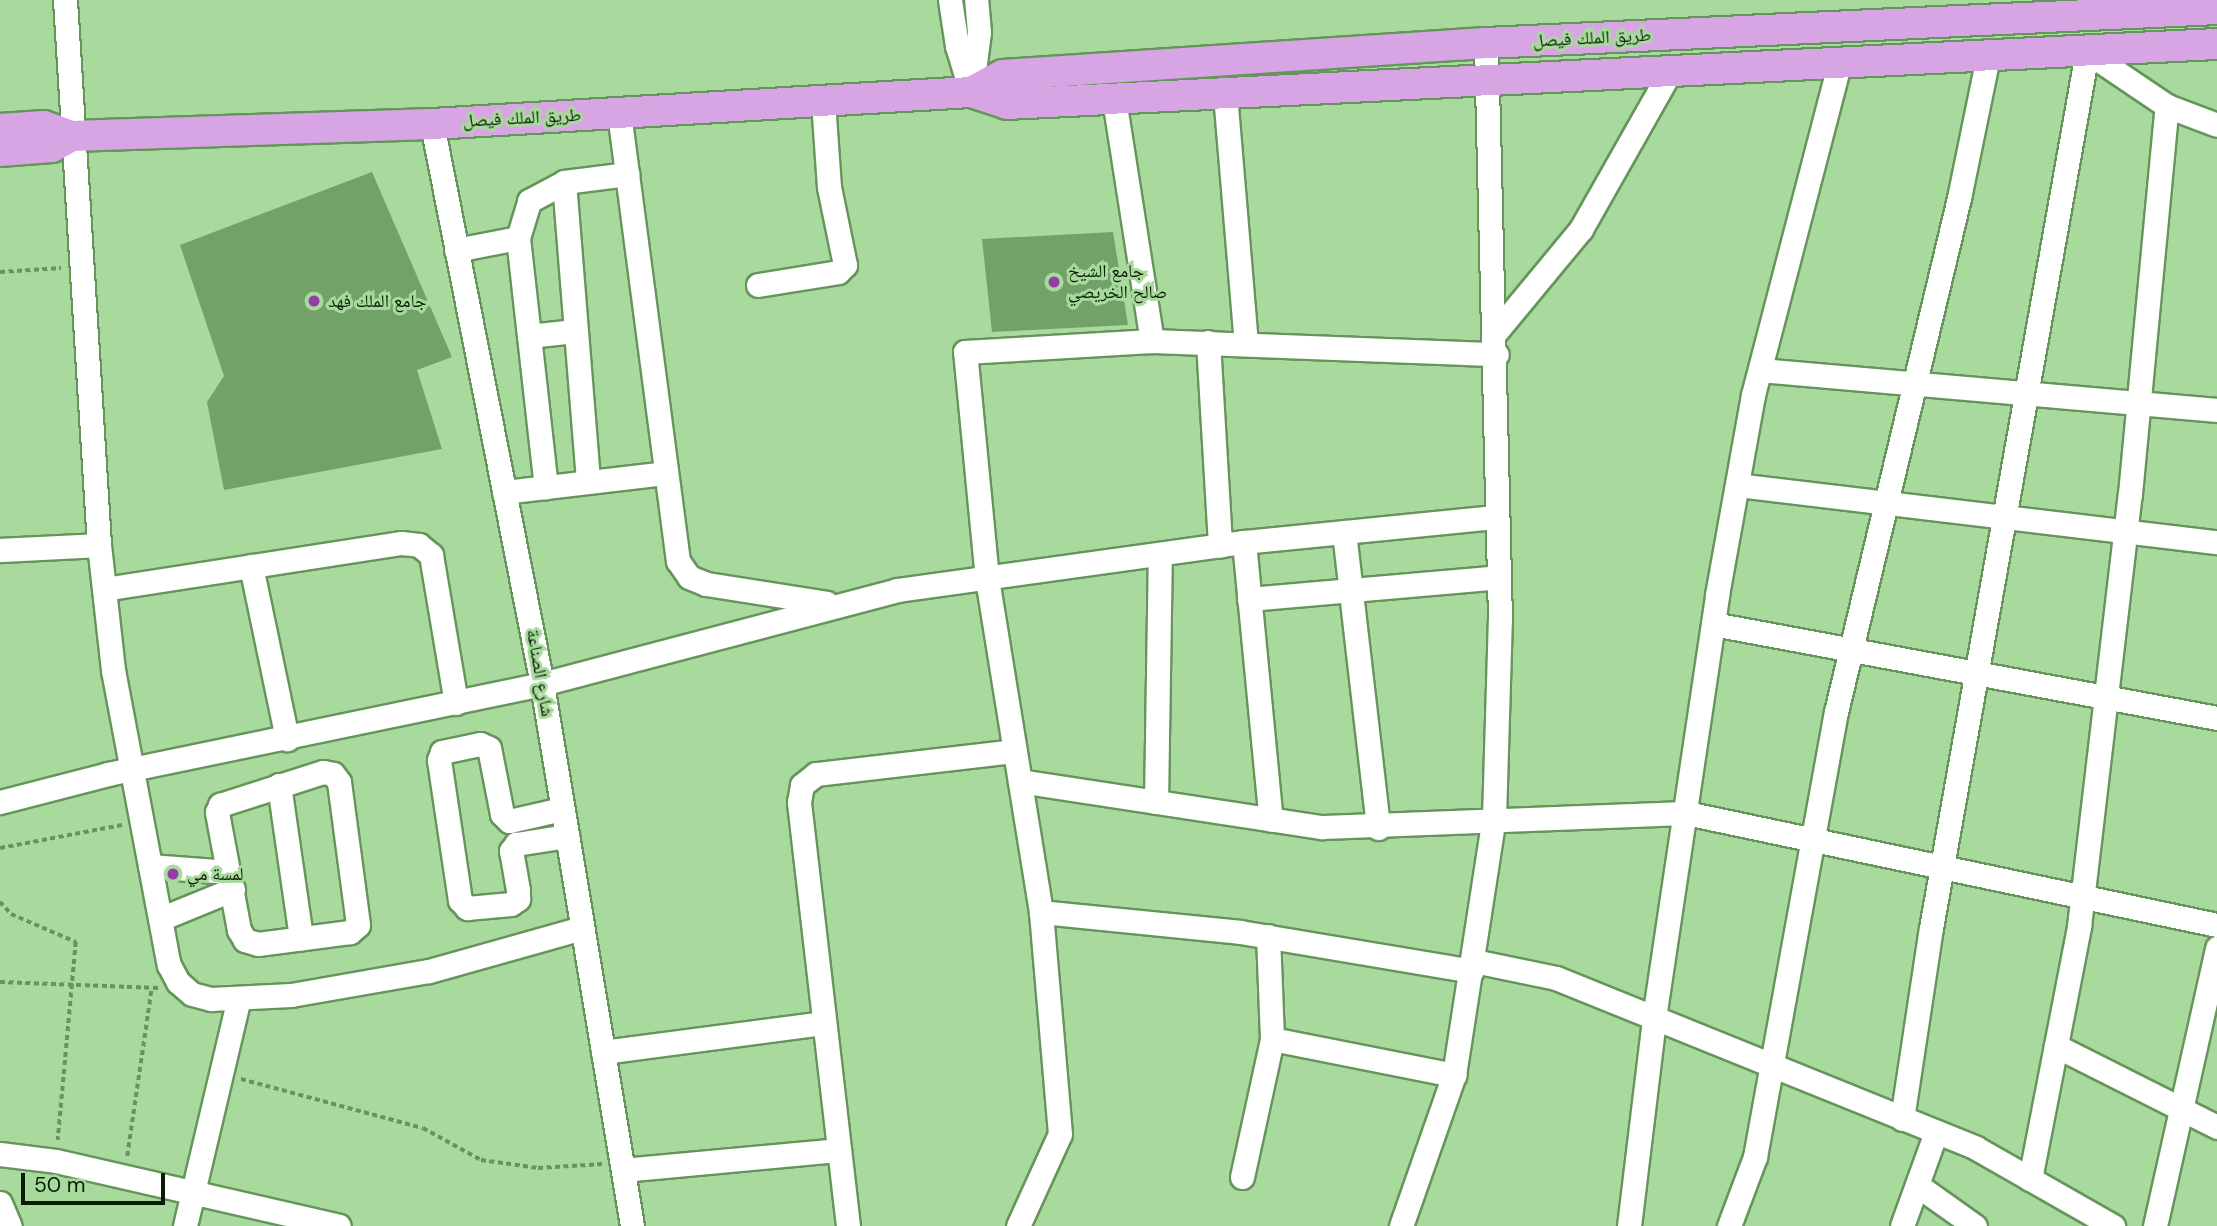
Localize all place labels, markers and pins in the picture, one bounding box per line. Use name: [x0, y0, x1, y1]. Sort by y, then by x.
place label: جامع الشيخ صالح الخريصي: [1068, 261, 1167, 304]
marker: جامع الشيخ صالح الخريصي: [1046, 274, 1062, 290]
place label: جامع الملك فهد: [328, 290, 427, 312]
marker: جامع الملك فهد: [306, 293, 322, 309]
place label: لمسة مي: [187, 863, 244, 885]
marker: لمسة مي: [165, 866, 181, 882]

